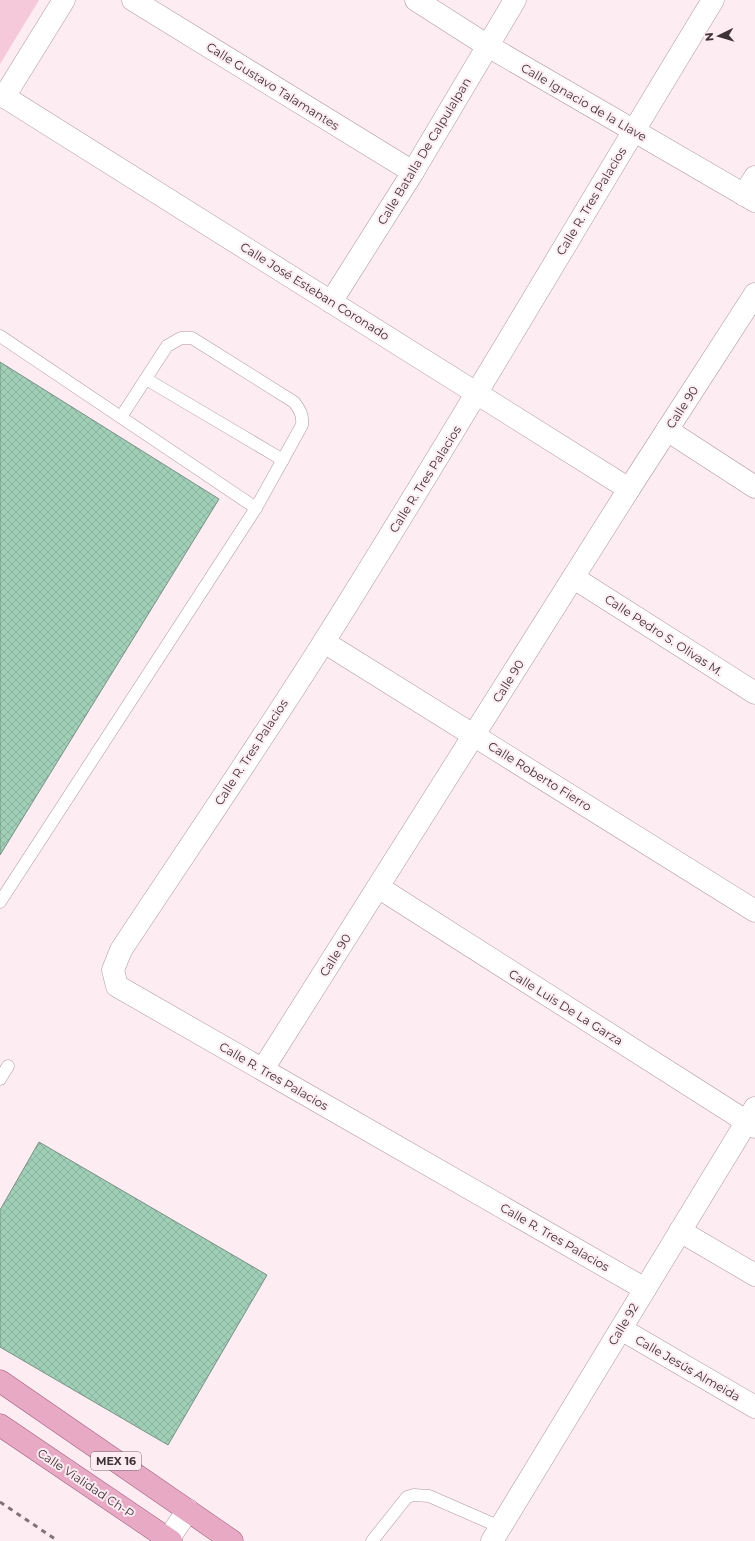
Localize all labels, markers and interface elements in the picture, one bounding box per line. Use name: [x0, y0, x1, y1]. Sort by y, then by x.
north arrow: [699, 16, 739, 56]
text: N: [702, 32, 716, 42]
street label: Calle Gustavo Talamantes: [204, 39, 342, 133]
street label: Calle Ignacio de la Llave: [518, 60, 650, 144]
street label: Calle Batalla De Calpulalpan: [374, 75, 474, 227]
street label: Calle R. Tres Palacios: [553, 144, 629, 258]
street label: Calle José Esteban Coronado: [238, 239, 392, 343]
street label: Calle 90: [663, 383, 701, 431]
street label: Calle R. Tres Palacios: [386, 423, 464, 535]
street label: Calle Pedro S. Olivas M.: [602, 591, 726, 679]
street label: Calle 90: [489, 657, 527, 705]
street label: Calle R. Tres Palacios: [211, 696, 291, 808]
street label: Calle Roberto Fierro: [485, 738, 595, 814]
street label: Calle 90: [316, 931, 354, 979]
street label: Calle Luis De La Garza: [506, 966, 626, 1048]
street label: Calle R. Tres Palacios: [217, 1039, 331, 1113]
street label: Calle R. Tres Palacios: [498, 1200, 612, 1274]
street label: Calle 92: [605, 1300, 641, 1348]
street label: Calle Jesús Almeida: [633, 1332, 743, 1404]
street label: Calle Vialidad Ch-P: [35, 1445, 137, 1521]
road number: MEX 16: [91, 1452, 141, 1470]

